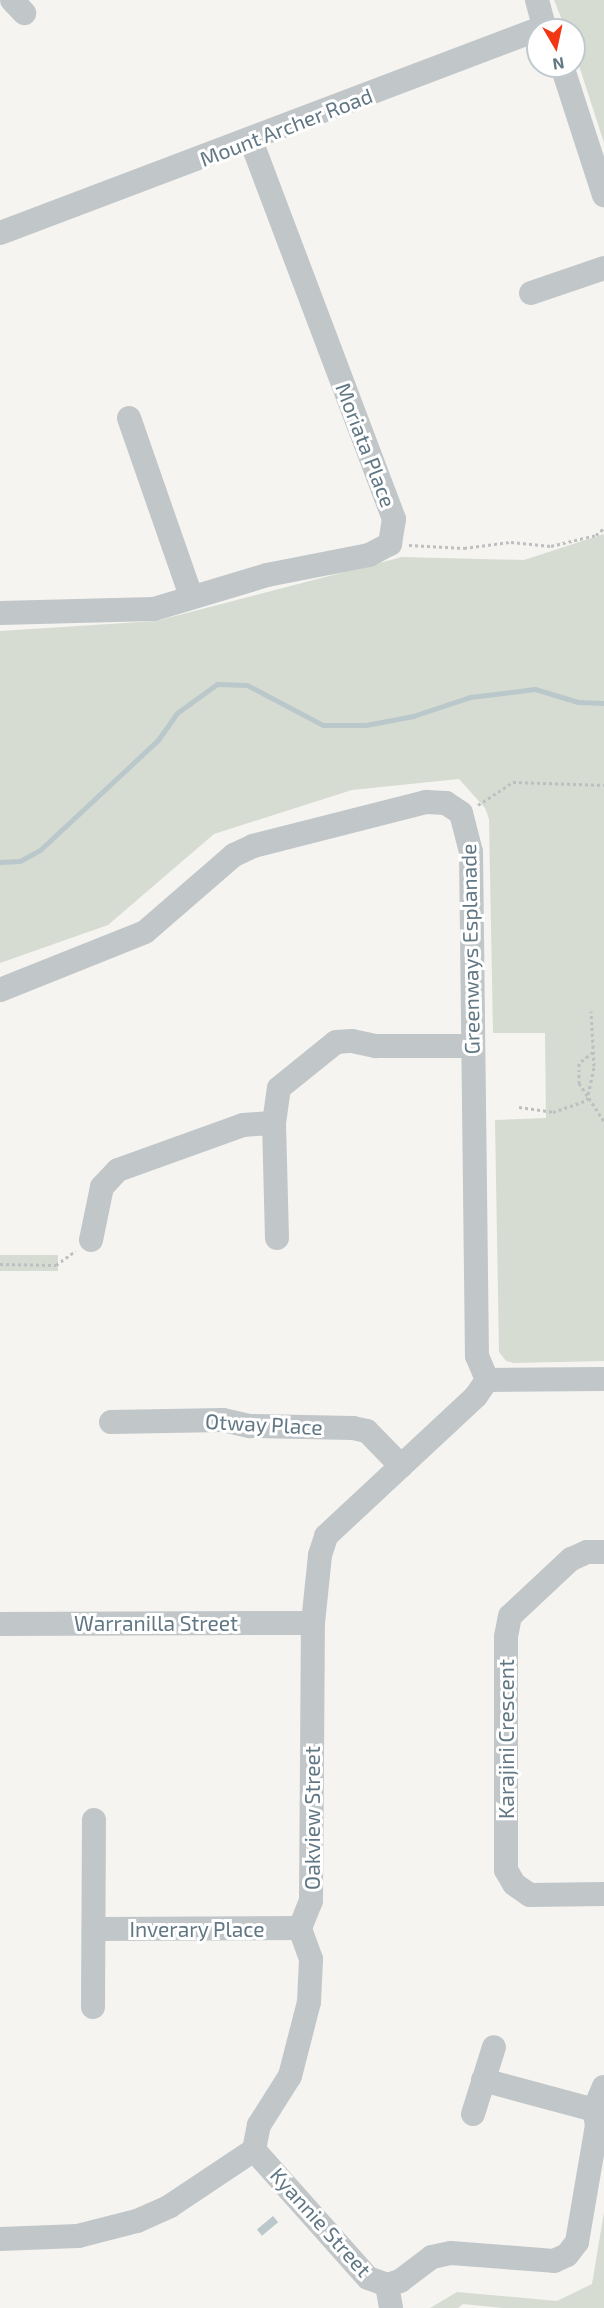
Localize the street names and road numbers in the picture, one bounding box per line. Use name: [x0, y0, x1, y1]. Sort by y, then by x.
street label: Mount Archer Road: [196, 82, 376, 172]
street label: Moriata Place: [331, 379, 401, 511]
street label: Greenways Esplanade: [456, 843, 484, 1055]
street label: Otway Place: [204, 1408, 324, 1440]
street label: Warranilla Street: [74, 1610, 238, 1636]
street label: Karajini Crescent: [493, 1659, 519, 1819]
street label: Oakview Street: [299, 1746, 325, 1890]
street label: Inverary Place: [129, 1916, 265, 1942]
street label: Kyannie Street: [265, 2162, 377, 2282]

